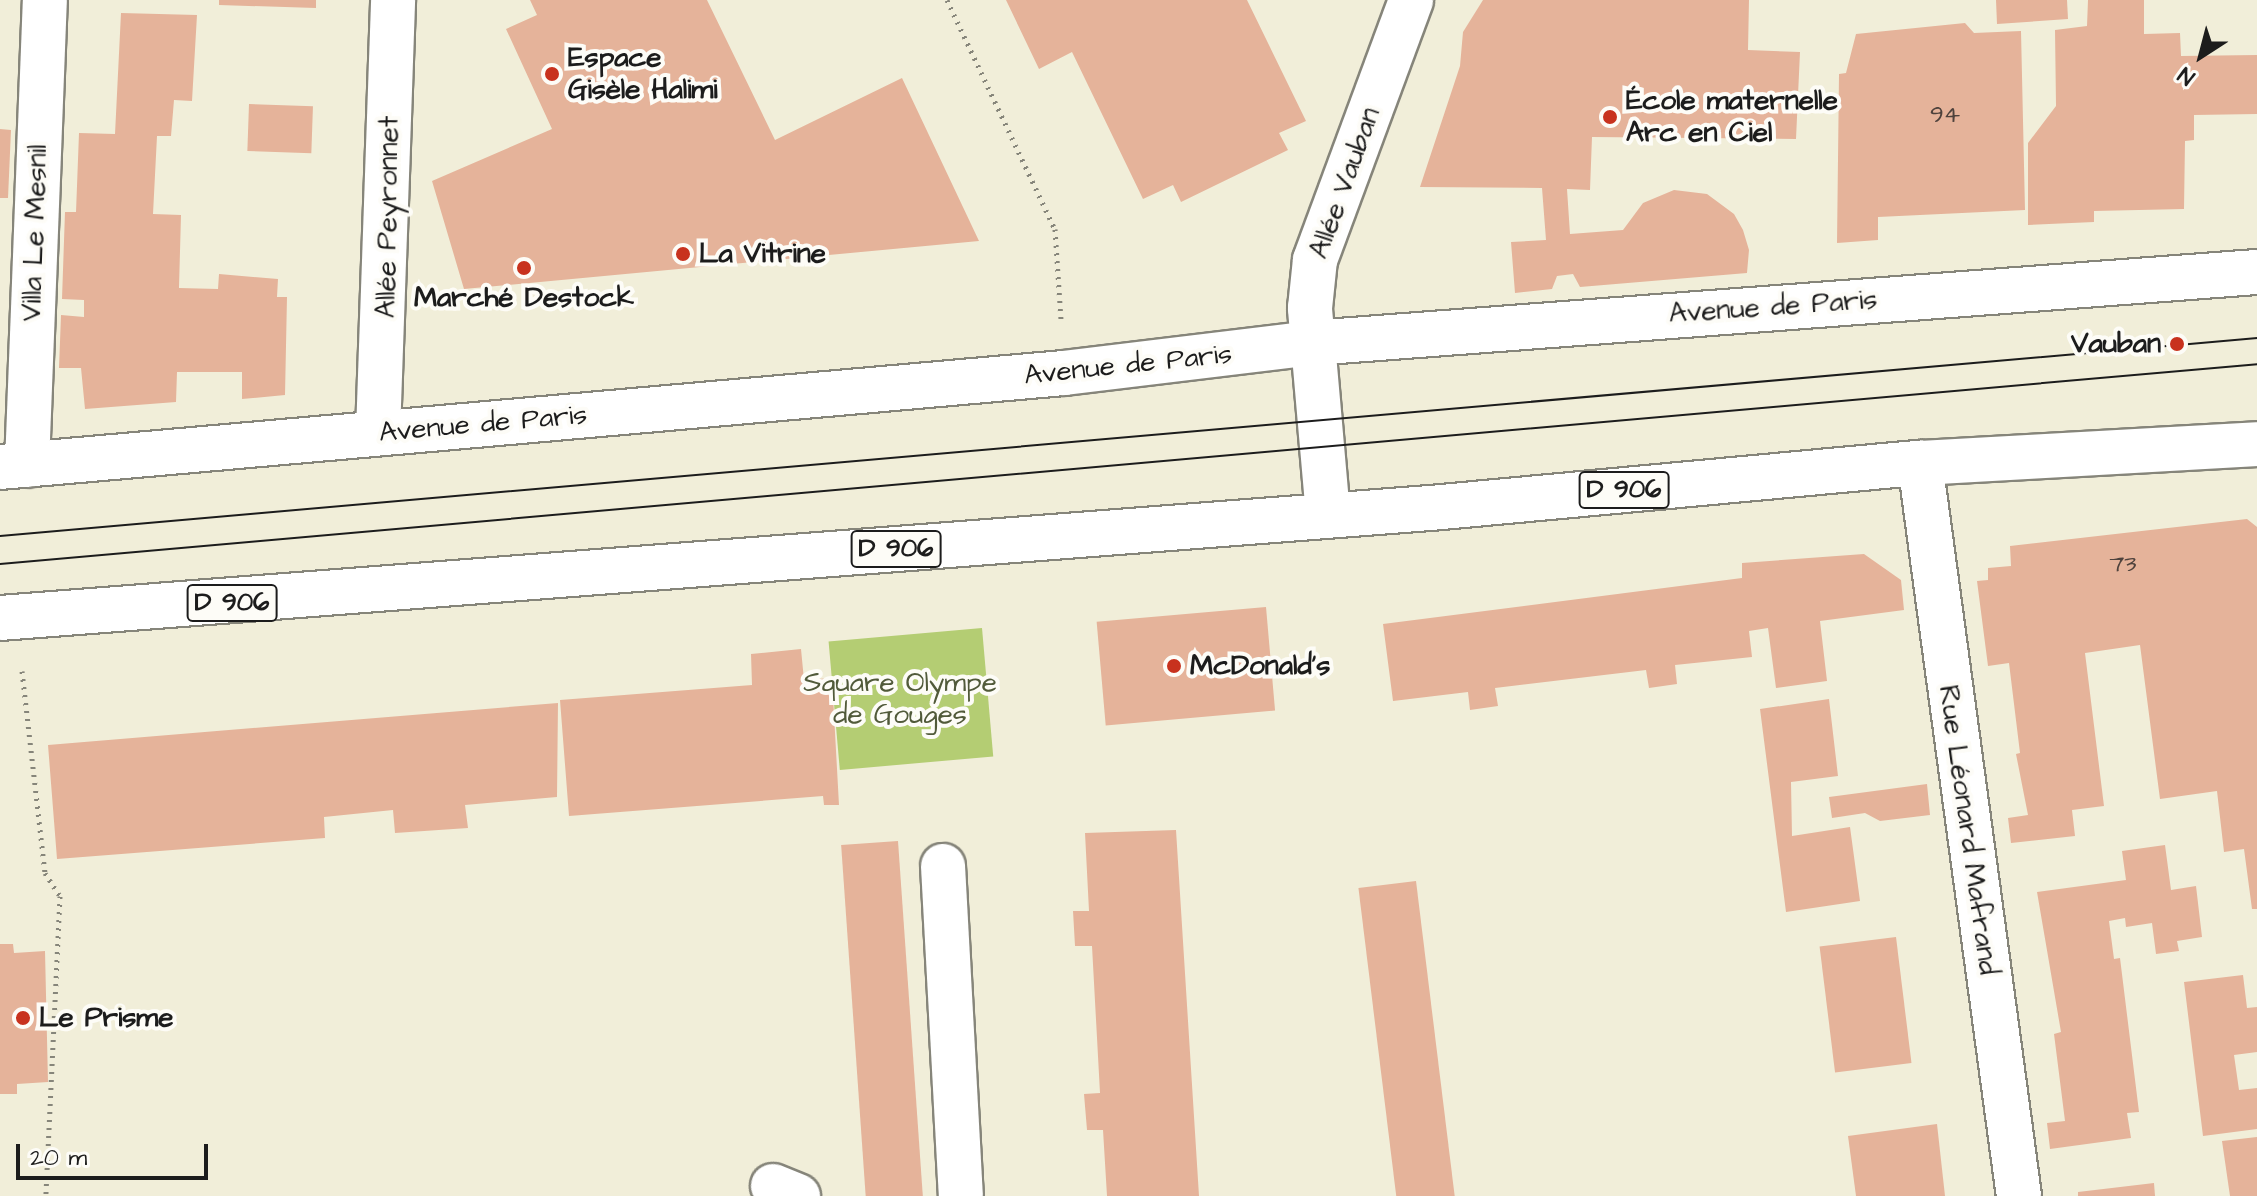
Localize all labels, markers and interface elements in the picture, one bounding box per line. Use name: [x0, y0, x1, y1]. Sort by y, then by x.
north arrow: [2161, 16, 2241, 96]
place label: Espace Gisèle Halimi: [568, 41, 717, 107]
text: N: [2172, 59, 2201, 92]
marker: Espace Gisèle Halimi: [543, 65, 561, 83]
place label: École maternelle Arc en Ciel: [1626, 84, 1838, 150]
house number: 94: [1930, 102, 1960, 130]
street label: Allée Vauban: [1302, 103, 1388, 263]
marker: École maternelle Arc en Ciel: [1601, 108, 1619, 126]
street label: Allée Peyronnet: [369, 116, 407, 318]
street label: Villa Le Mesnil: [15, 144, 55, 322]
place label: La Vitrine: [699, 237, 826, 271]
marker: La Vitrine: [674, 245, 692, 263]
marker: Marché Destock: [515, 259, 533, 277]
place label: Marché Destock: [414, 281, 634, 315]
street label: Avenue de Paris: [1668, 283, 1878, 331]
place label: Vauban: [2071, 327, 2161, 361]
marker: Vauban: [2168, 335, 2186, 353]
street label: Avenue de Paris: [1022, 337, 1234, 393]
street label: Avenue de Paris: [378, 398, 588, 450]
road number: D 906: [1578, 468, 1670, 512]
road number: D 906: [850, 527, 942, 571]
house number: 73: [2110, 551, 2136, 579]
road number: D 906: [186, 581, 278, 625]
place label: McDonald's: [1190, 649, 1330, 683]
marker: McDonald's: [1165, 657, 1183, 675]
park label: Square Olympe de Gouges: [803, 666, 997, 732]
street label: Rue Léonard Mafrand: [1931, 683, 2005, 977]
place label: Le Prisme: [39, 1001, 173, 1035]
marker: Le Prisme: [14, 1009, 32, 1027]
scale bar: [20, 1128, 212, 1178]
text: 20 m: [30, 1141, 87, 1175]

